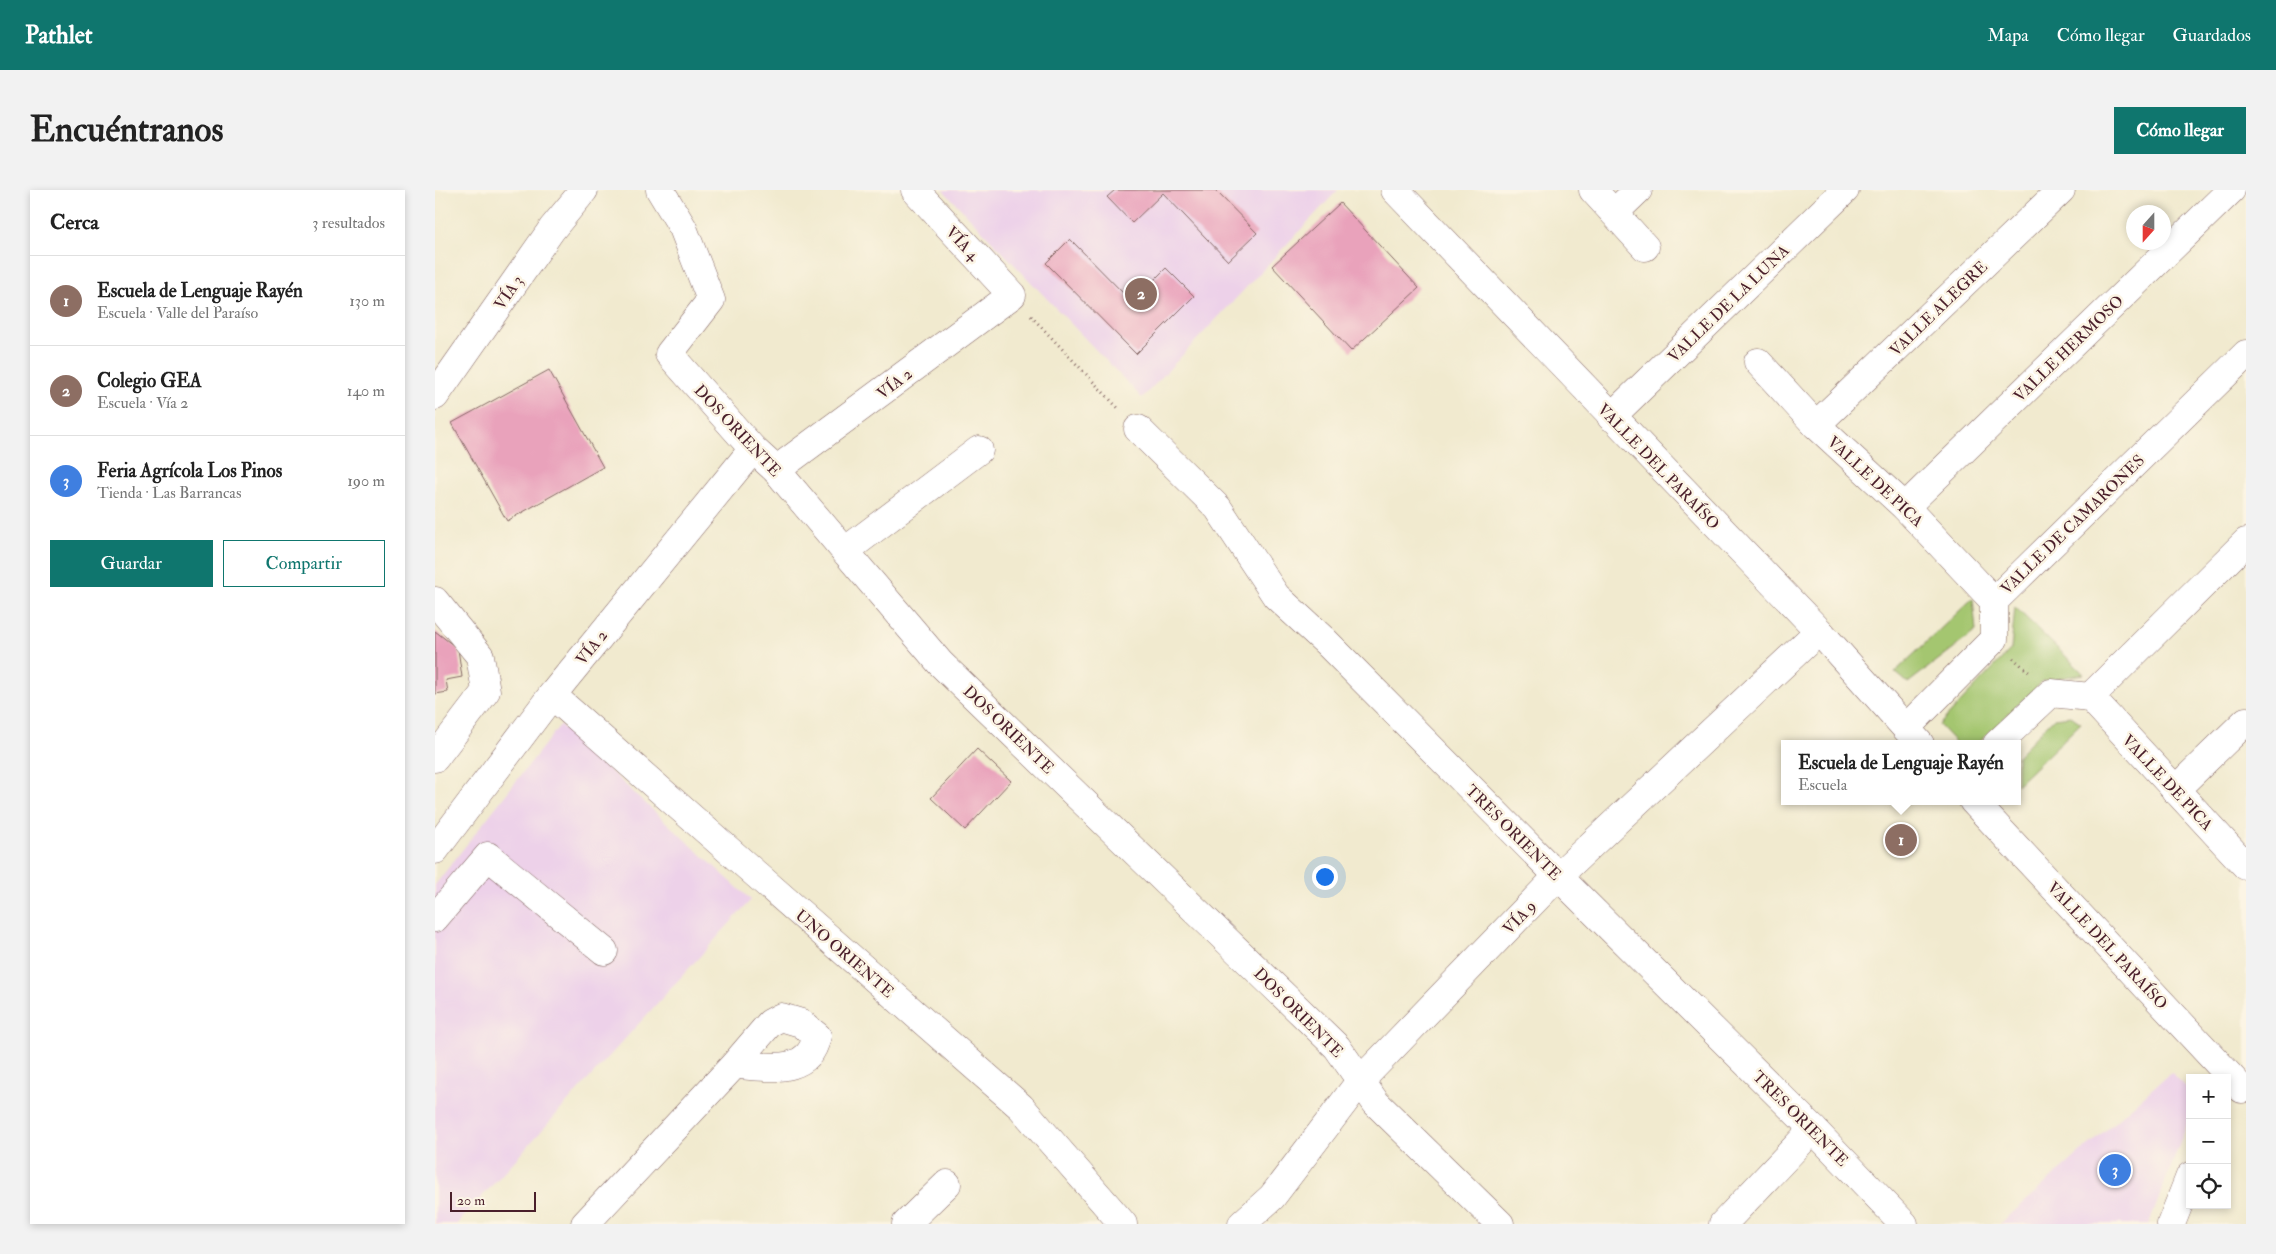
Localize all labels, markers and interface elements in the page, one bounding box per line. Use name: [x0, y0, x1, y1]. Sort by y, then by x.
text: Pathlet: [25, 20, 93, 51]
text: Mapa: [1988, 24, 2029, 47]
text: Cómo llegar: [2057, 24, 2145, 47]
text: Guardados: [2173, 24, 2251, 47]
button: Cómo llegar: [2114, 107, 2246, 154]
text: Encuéntranos: [30, 108, 223, 152]
north arrow: [2126, 205, 2171, 250]
text: Cerca: [50, 209, 99, 236]
text: 3 resultados: [312, 213, 385, 233]
street label: VÍA 4: [941, 222, 984, 266]
street label: VALLE DE LA LUNA: [1664, 241, 1794, 367]
street label: VALLE ALEGRE: [1886, 257, 1992, 361]
street label: VÍA 3: [490, 272, 528, 314]
pin: 2: [1125, 275, 1157, 313]
text: Escuela de Lenguaje Rayén: [97, 279, 303, 303]
text: 1: [63, 291, 69, 311]
text: 130 m: [349, 291, 385, 311]
street label: VALLE HERMOSO: [2010, 291, 2128, 406]
text: Escuela · Valle del Paraíso: [97, 303, 258, 323]
street label: VÍA 2: [873, 364, 916, 404]
text: Colegio GEA: [97, 369, 202, 393]
text: 2: [62, 381, 70, 401]
text: 140 m: [347, 381, 385, 401]
street label: DOS ORIENTE: [690, 381, 785, 481]
text: Escuela · Vía 2: [97, 393, 188, 413]
street label: VALLE DEL PARAÍSO: [1593, 400, 1724, 534]
street label: VALLE DE PICA: [1823, 432, 1928, 531]
street label: VALLE DE CAMARONES: [1996, 451, 2149, 599]
text: Feria Agrícola Los Pinos: [97, 459, 282, 483]
text: 3: [63, 471, 69, 491]
text: 190 m: [347, 471, 385, 491]
text: Tienda · Las Barrancas: [97, 483, 241, 503]
button: Guardar: [50, 540, 213, 587]
button: Compartir: [223, 540, 385, 587]
street label: VÍA 2: [572, 626, 612, 669]
street label: DOS ORIENTE: [959, 681, 1058, 778]
street label: VALLE DE PICA: [2118, 730, 2217, 835]
popup: [1781, 740, 2021, 805]
text: Escuela de Lenguaje Rayén: [1798, 751, 2004, 775]
text: Escuela: [1798, 775, 1847, 795]
street label: TRES ORIENTE: [1461, 781, 1565, 885]
pin: 1: [1885, 821, 1917, 859]
your location: [1312, 864, 1338, 890]
street label: VALLE DEL PARAÍSO: [2043, 878, 2172, 1014]
street label: VÍA 9: [1499, 897, 1541, 939]
street label: UNO ORIENTE: [791, 906, 898, 1002]
street label: DOS ORIENTE: [1249, 964, 1347, 1062]
street label: TRES ORIENTE: [1748, 1067, 1852, 1171]
map controls: [2186, 1074, 2231, 1209]
button: +: [2186, 1074, 2231, 1119]
button: −: [2186, 1119, 2231, 1164]
pin: 3: [2099, 1151, 2131, 1189]
button: locate: [2186, 1164, 2231, 1209]
scale bar: [450, 1189, 536, 1212]
text: 20 m: [457, 1192, 485, 1209]

